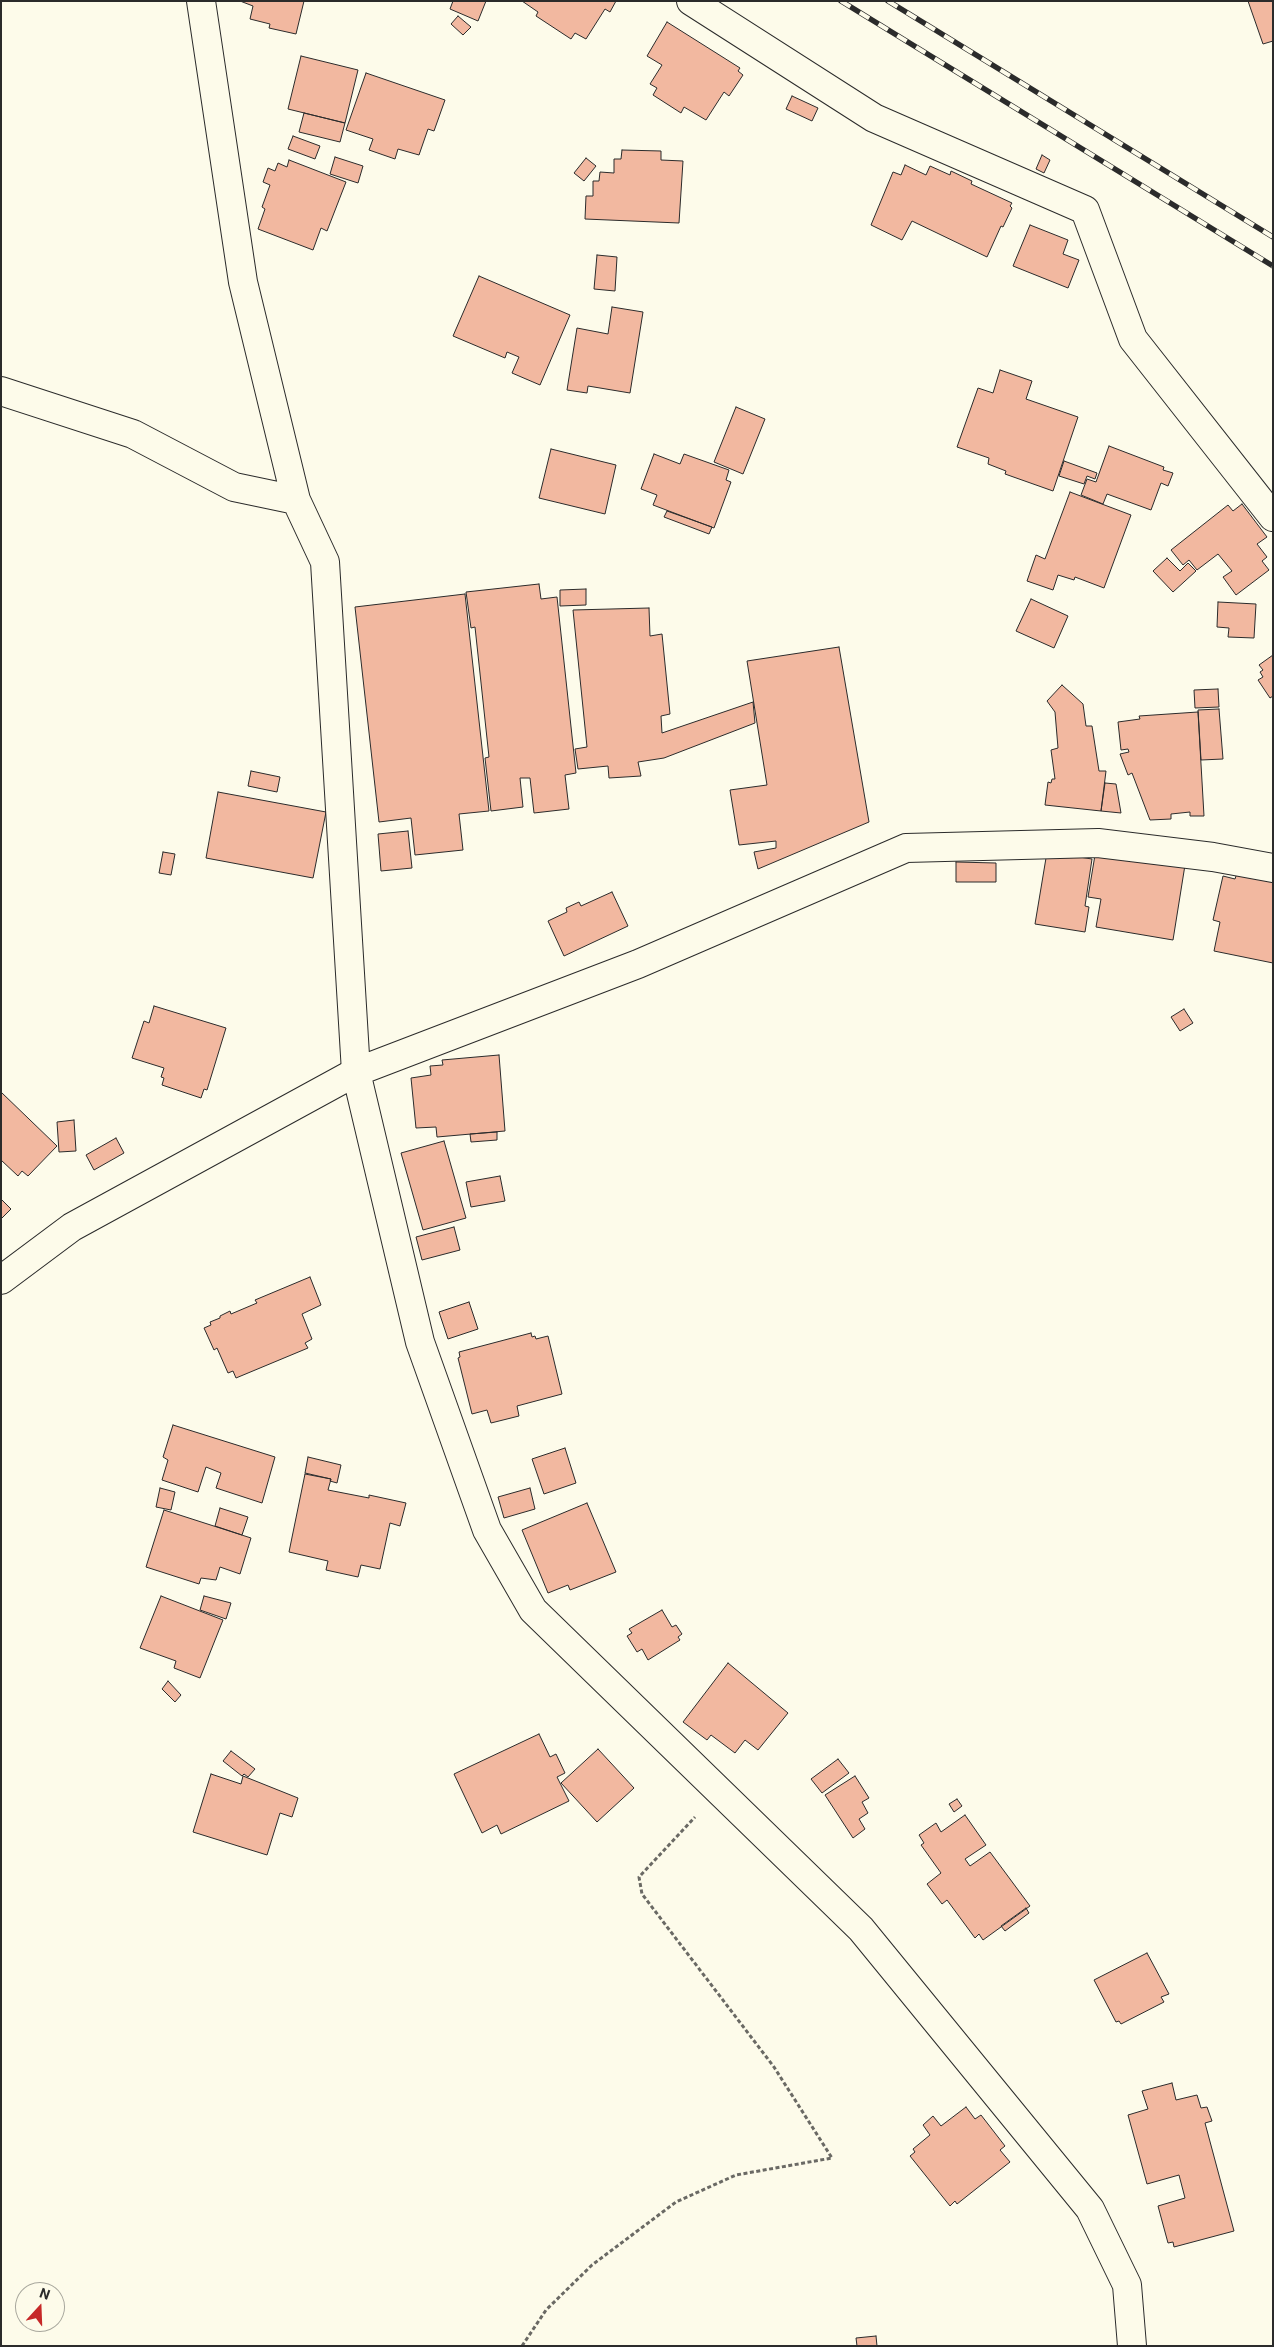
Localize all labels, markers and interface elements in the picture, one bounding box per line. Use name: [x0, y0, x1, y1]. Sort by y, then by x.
north arrow: [15, 2282, 65, 2332]
text: N: [37, 2285, 52, 2303]

